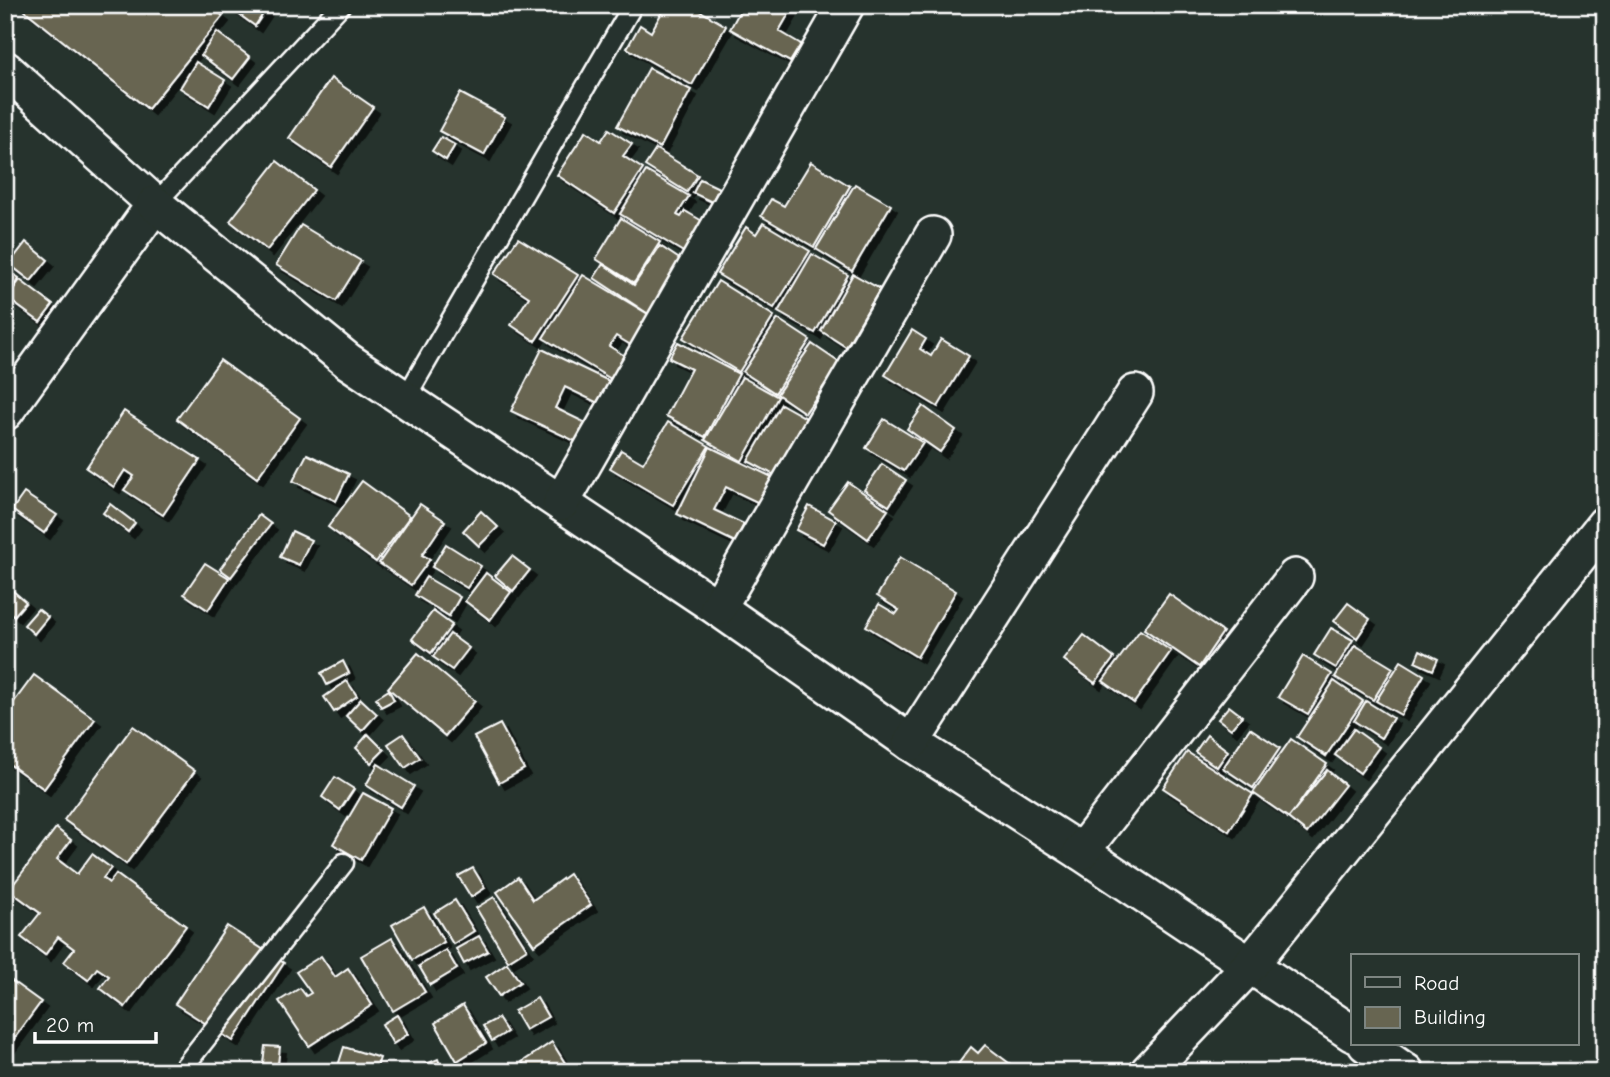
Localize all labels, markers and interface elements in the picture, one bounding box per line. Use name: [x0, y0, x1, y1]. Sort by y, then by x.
legend: [1351, 954, 1578, 1046]
text: Road: [1414, 971, 1459, 995]
scale bar: [35, 1000, 156, 1044]
text: Building: [1414, 1005, 1486, 1029]
text: 20 m: [46, 1013, 94, 1037]

